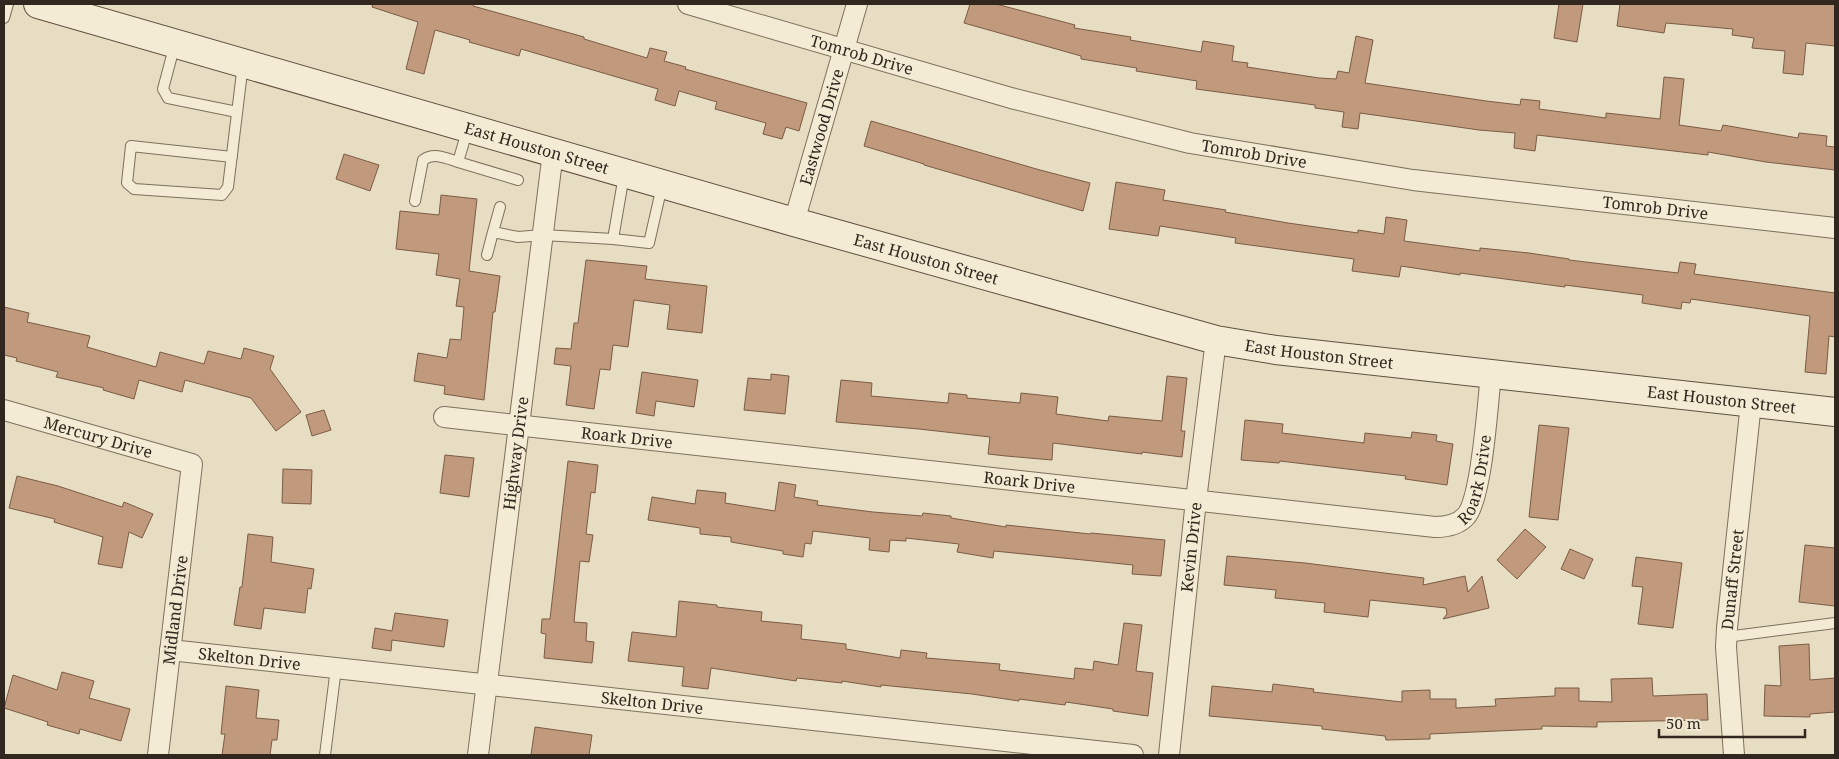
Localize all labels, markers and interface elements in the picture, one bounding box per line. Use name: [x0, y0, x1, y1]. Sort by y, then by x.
street label: Tomrob Drive: [808, 29, 916, 80]
street label: Eastwood Drive: [794, 66, 849, 188]
street label: East Houston Street: [462, 117, 612, 179]
street label: Tomrob Drive: [1200, 134, 1308, 173]
street label: Tomrob Drive: [1601, 191, 1709, 225]
street label: East Houston Street: [851, 228, 1001, 290]
street label: East Houston Street: [1243, 334, 1395, 374]
street label: East Houston Street: [1646, 380, 1797, 419]
street label: Highway Drive: [498, 395, 534, 511]
street label: Mercury Drive: [41, 411, 155, 463]
street label: Roark Drive: [580, 421, 674, 453]
street label: Roark Drive: [1453, 434, 1496, 530]
street label: Roark Drive: [982, 466, 1076, 498]
street label: Kevin Drive: [1175, 501, 1207, 593]
street label: Dunaff Street: [1716, 528, 1749, 631]
street label: Midland Drive: [157, 554, 193, 666]
street label: Skelton Drive: [197, 642, 302, 675]
street label: Skelton Drive: [600, 686, 704, 719]
scale bar: [1659, 706, 1805, 738]
text: 50 m: [1666, 713, 1701, 733]

